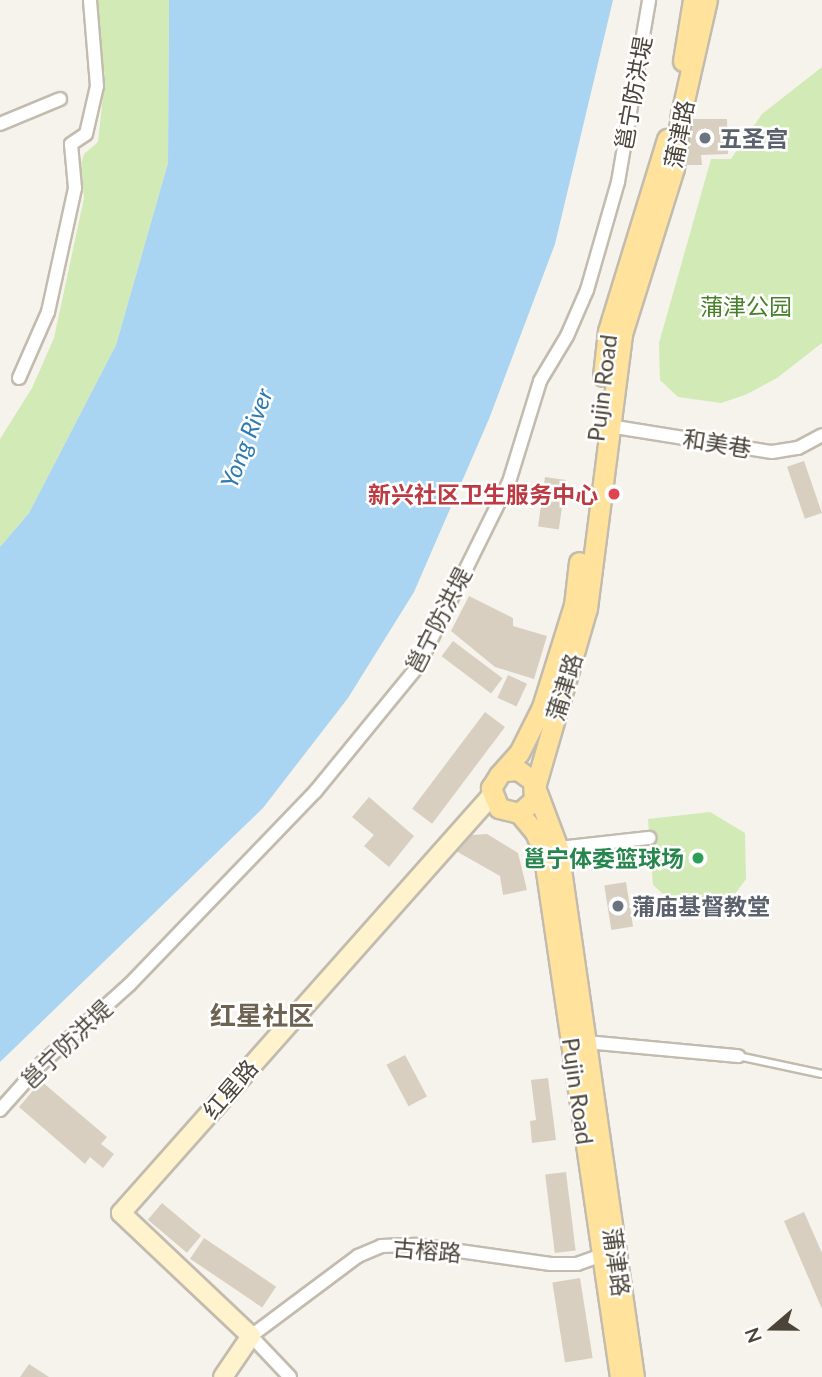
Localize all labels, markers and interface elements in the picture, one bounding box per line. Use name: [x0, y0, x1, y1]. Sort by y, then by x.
street label: 邕宁防洪堤: [609, 34, 657, 152]
street label: 蒲津路: [659, 98, 699, 170]
place label: 五圣宫: [719, 124, 788, 152]
marker: 五圣宫: [697, 130, 713, 146]
park label: 蒲津公园: [700, 292, 792, 320]
street label: Pujin Road: [582, 333, 622, 443]
water label: Yong River: [214, 384, 278, 492]
street label: 和美巷: [681, 424, 753, 462]
place label: 新兴社区卫生服务中心: [368, 480, 598, 508]
marker: 新兴社区卫生服务中心: [604, 484, 624, 504]
street label: 邕宁防洪堤: [400, 563, 476, 677]
street label: 蒲津路: [541, 650, 587, 724]
place label: 邕宁体委篮球场: [523, 844, 684, 872]
marker: 邕宁体委篮球场: [690, 850, 706, 866]
place label: 蒲庙基督教堂: [632, 892, 770, 920]
marker: 蒲庙基督教堂: [610, 898, 626, 914]
street label: 邕宁防洪堤: [15, 994, 117, 1094]
district label: 红星社区: [210, 1000, 314, 1032]
street label: Pujin Road: [557, 1036, 599, 1146]
street label: 红星路: [197, 1054, 263, 1124]
street label: 蒲津路: [599, 1226, 635, 1298]
street label: 古榕路: [391, 1233, 463, 1267]
north arrow: [738, 1293, 808, 1363]
text: N: [739, 1325, 766, 1346]

